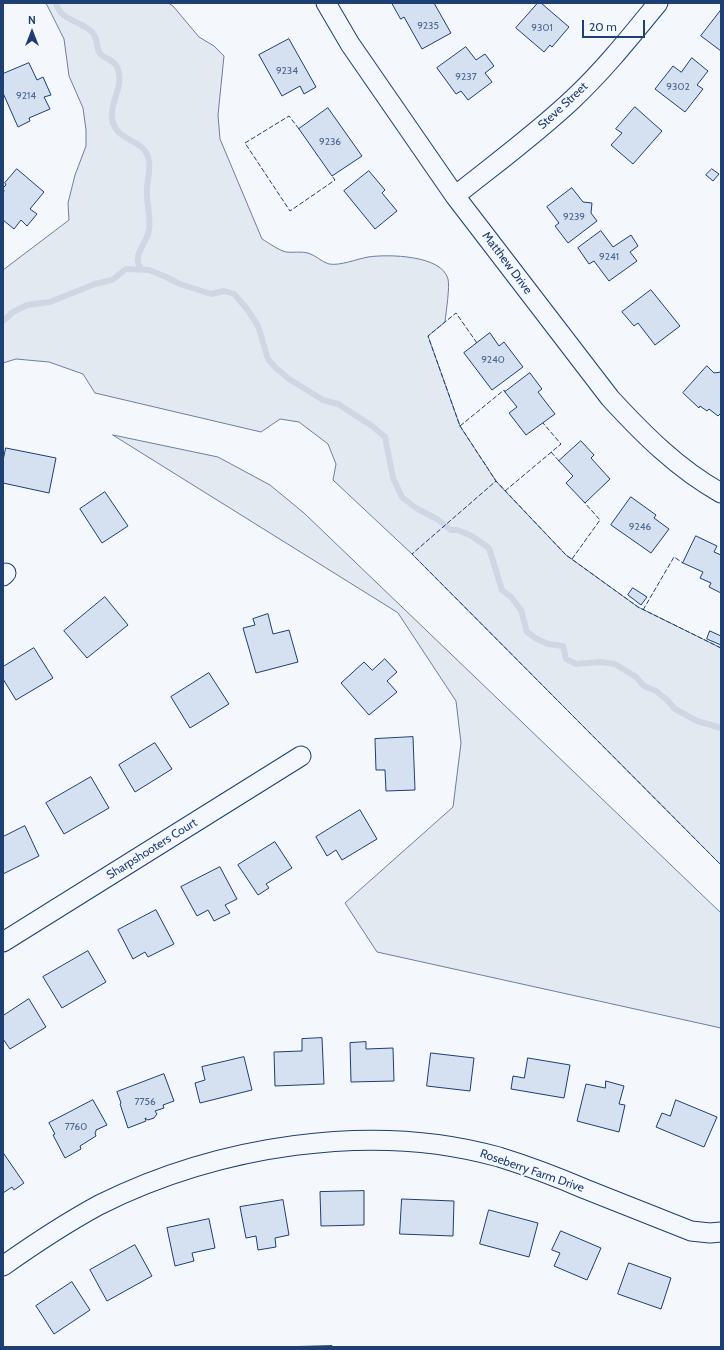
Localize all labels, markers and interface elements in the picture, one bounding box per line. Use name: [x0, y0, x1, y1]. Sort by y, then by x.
north arrow: [12, 12, 52, 52]
scale bar: [584, 12, 647, 38]
text: N: [28, 13, 36, 27]
text: 20 m: [589, 19, 617, 34]
house number: 9235: [417, 20, 439, 32]
house number: 9301: [531, 22, 553, 34]
house number: 9234: [276, 65, 298, 77]
house number: 9237: [455, 71, 477, 83]
street label: Steve Street: [535, 79, 591, 133]
house number: 9302: [666, 81, 690, 93]
house number: 9214: [16, 90, 36, 102]
house number: 9236: [319, 136, 341, 148]
house number: 9239: [563, 211, 585, 223]
street label: Matthew Drive: [479, 229, 535, 297]
house number: 9241: [599, 251, 619, 263]
house number: 9240: [481, 354, 505, 366]
house number: 9246: [629, 521, 651, 533]
street label: Sharpshooters Court: [104, 815, 200, 883]
house number: 7756: [134, 1096, 156, 1108]
house number: 7760: [65, 1121, 87, 1133]
street label: Roseberry Farm Drive: [478, 1146, 586, 1196]

